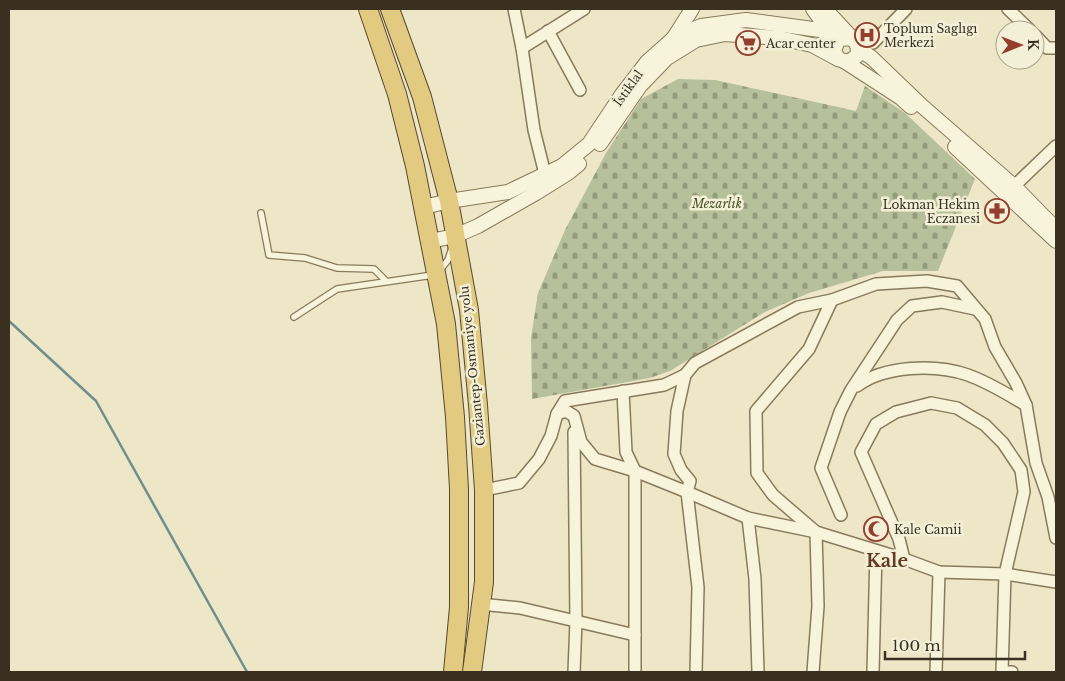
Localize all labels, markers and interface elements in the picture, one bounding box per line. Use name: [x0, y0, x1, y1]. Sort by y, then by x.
north arrow: [995, 20, 1045, 70]
place label: Toplum Saglıgı Merkezi: [884, 21, 977, 50]
hospital icon: Toplum Saglıgı Merkezi: [854, 22, 880, 48]
supermarket icon: Acar center: [735, 30, 761, 56]
place label: Acar center: [765, 36, 836, 51]
text: K: [1024, 39, 1042, 51]
street label: İstiklal: [609, 66, 646, 109]
park label: Mezarlık: [691, 196, 742, 211]
place label: Lokman Hekim Eczanesi: [883, 197, 980, 226]
pharmacy icon: Lokman Hekim Eczanesi: [984, 198, 1010, 224]
street label: Gaziantep-Osmaniye yolu: [456, 285, 488, 447]
mosque icon: Kale Camii: [863, 516, 889, 542]
place label: Kale Camii: [894, 522, 962, 537]
district label: Kale: [866, 550, 908, 572]
scale bar: [885, 628, 1025, 660]
text: 100 m: [892, 636, 941, 655]

